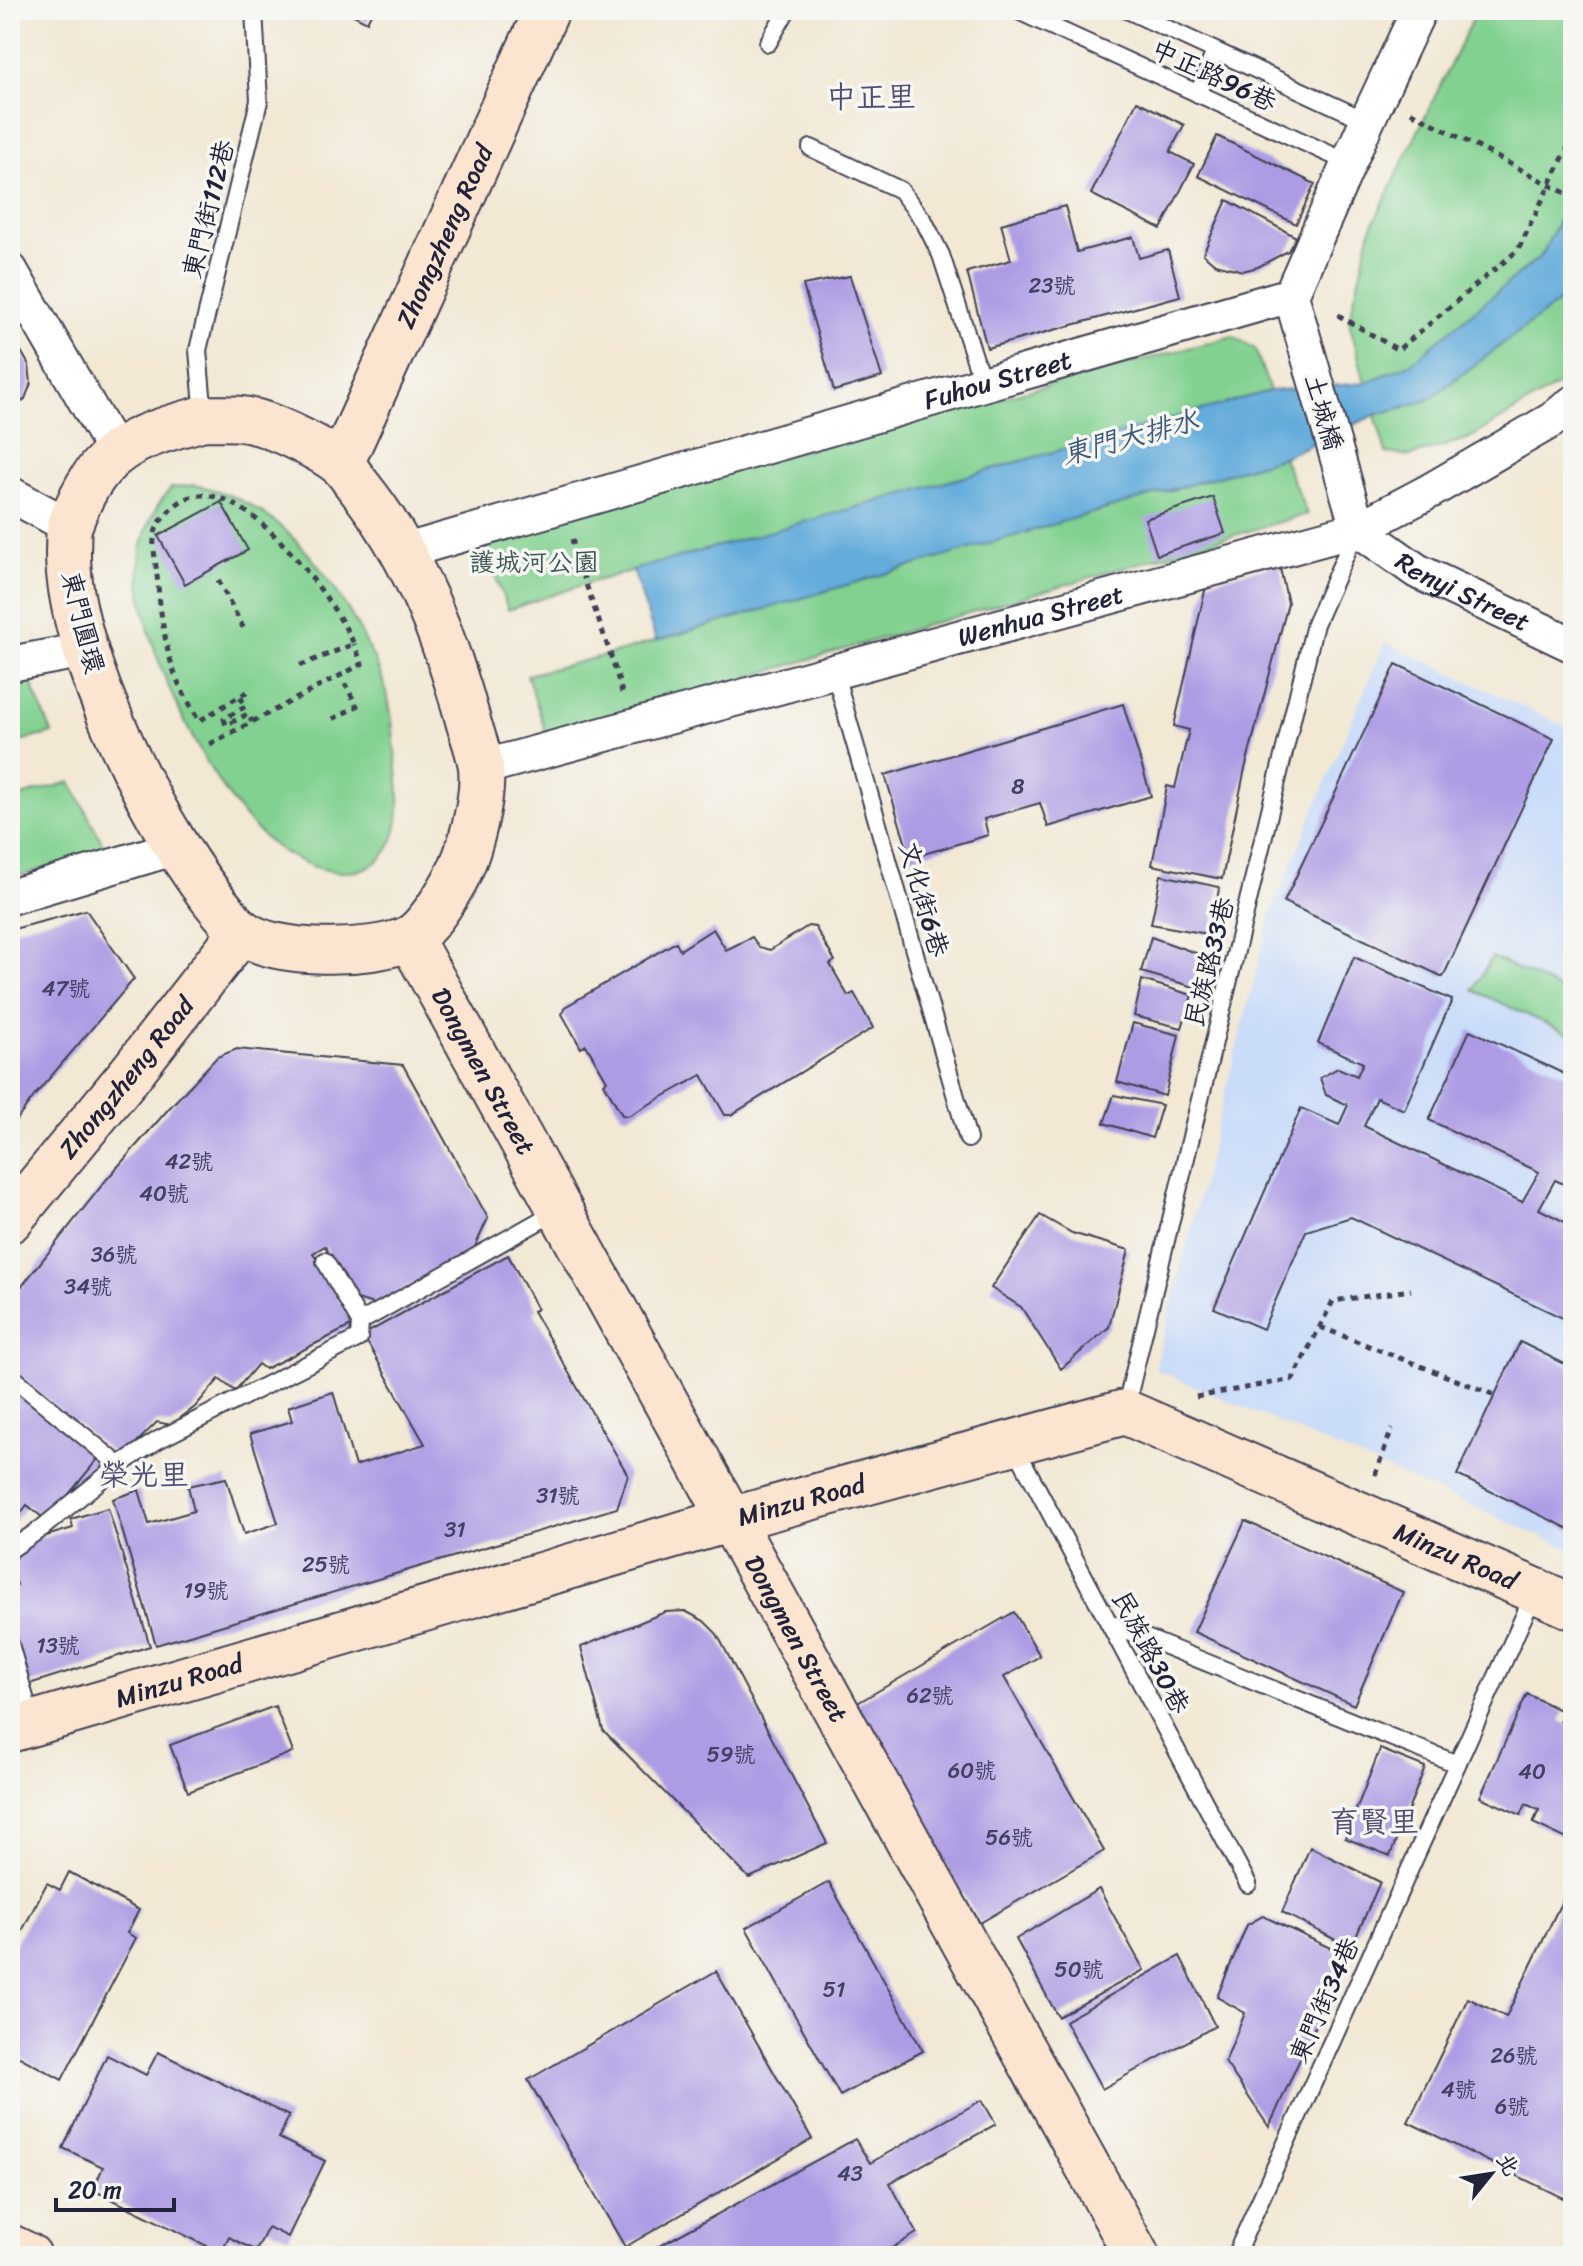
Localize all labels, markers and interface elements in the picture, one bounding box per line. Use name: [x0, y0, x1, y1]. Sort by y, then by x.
street label: 中正路96巷: [1143, 26, 1285, 124]
district label: 中正里: [826, 70, 916, 124]
street label: Zhongzheng Road: [382, 134, 507, 336]
street label: 東門街112巷: [169, 135, 247, 283]
house number: 23號: [1029, 266, 1075, 305]
street label: Fuhou Street: [918, 337, 1077, 423]
street label: 土城橋: [1291, 368, 1357, 456]
water label: 東門大排水: [1056, 395, 1205, 479]
park label: 護城河公園: [469, 539, 599, 585]
street label: Renyi Street: [1385, 539, 1538, 644]
street label: 東門圓環: [48, 566, 118, 678]
street label: Wenhua Street: [952, 571, 1129, 660]
house number: 8: [1011, 767, 1025, 806]
street label: 文化街6巷: [886, 836, 962, 962]
street label: 民族路33巷: [1171, 892, 1247, 1032]
house number: 47號: [42, 969, 90, 1008]
street label: Dongmen Street: [418, 979, 548, 1164]
street label: Zhongzheng Road: [46, 984, 208, 1169]
house number: 42號: [165, 1142, 213, 1181]
house number: 40號: [139, 1174, 189, 1213]
house number: 36號: [91, 1235, 137, 1274]
house number: 34號: [64, 1267, 112, 1306]
district label: 榮光里: [99, 1448, 189, 1502]
street label: Minzu Road: [732, 1460, 873, 1540]
house number: 31號: [536, 1476, 580, 1515]
street label: Minzu Road: [1386, 1509, 1527, 1604]
house number: 31: [444, 1510, 466, 1549]
house number: 25號: [302, 1545, 350, 1584]
street label: Dongmen Street: [731, 1546, 861, 1731]
house number: 19號: [184, 1571, 228, 1610]
street label: 民族路30巷: [1099, 1582, 1203, 1722]
house number: 13號: [36, 1626, 80, 1665]
street label: Minzu Road: [110, 1640, 250, 1721]
house number: 62號: [906, 1676, 954, 1715]
house number: 59號: [707, 1735, 755, 1774]
house number: 60號: [948, 1751, 996, 1790]
house number: 40: [1518, 1752, 1546, 1791]
district label: 育賢里: [1329, 1795, 1419, 1849]
house number: 56號: [985, 1818, 1033, 1857]
street label: 東門街34巷: [1276, 1929, 1372, 2071]
house number: 50號: [1054, 1950, 1104, 1989]
house number: 51: [823, 1970, 845, 2009]
house number: 26號: [1490, 2036, 1538, 2075]
house number: 4號: [1441, 2070, 1477, 2109]
house number: 6號: [1495, 2087, 1529, 2126]
north arrow: [1451, 2134, 1531, 2214]
text: 北: [1485, 2145, 1530, 2184]
house number: 43: [837, 2154, 863, 2193]
scale bar: [56, 2162, 174, 2212]
text: 20 m: [68, 2169, 122, 2211]

